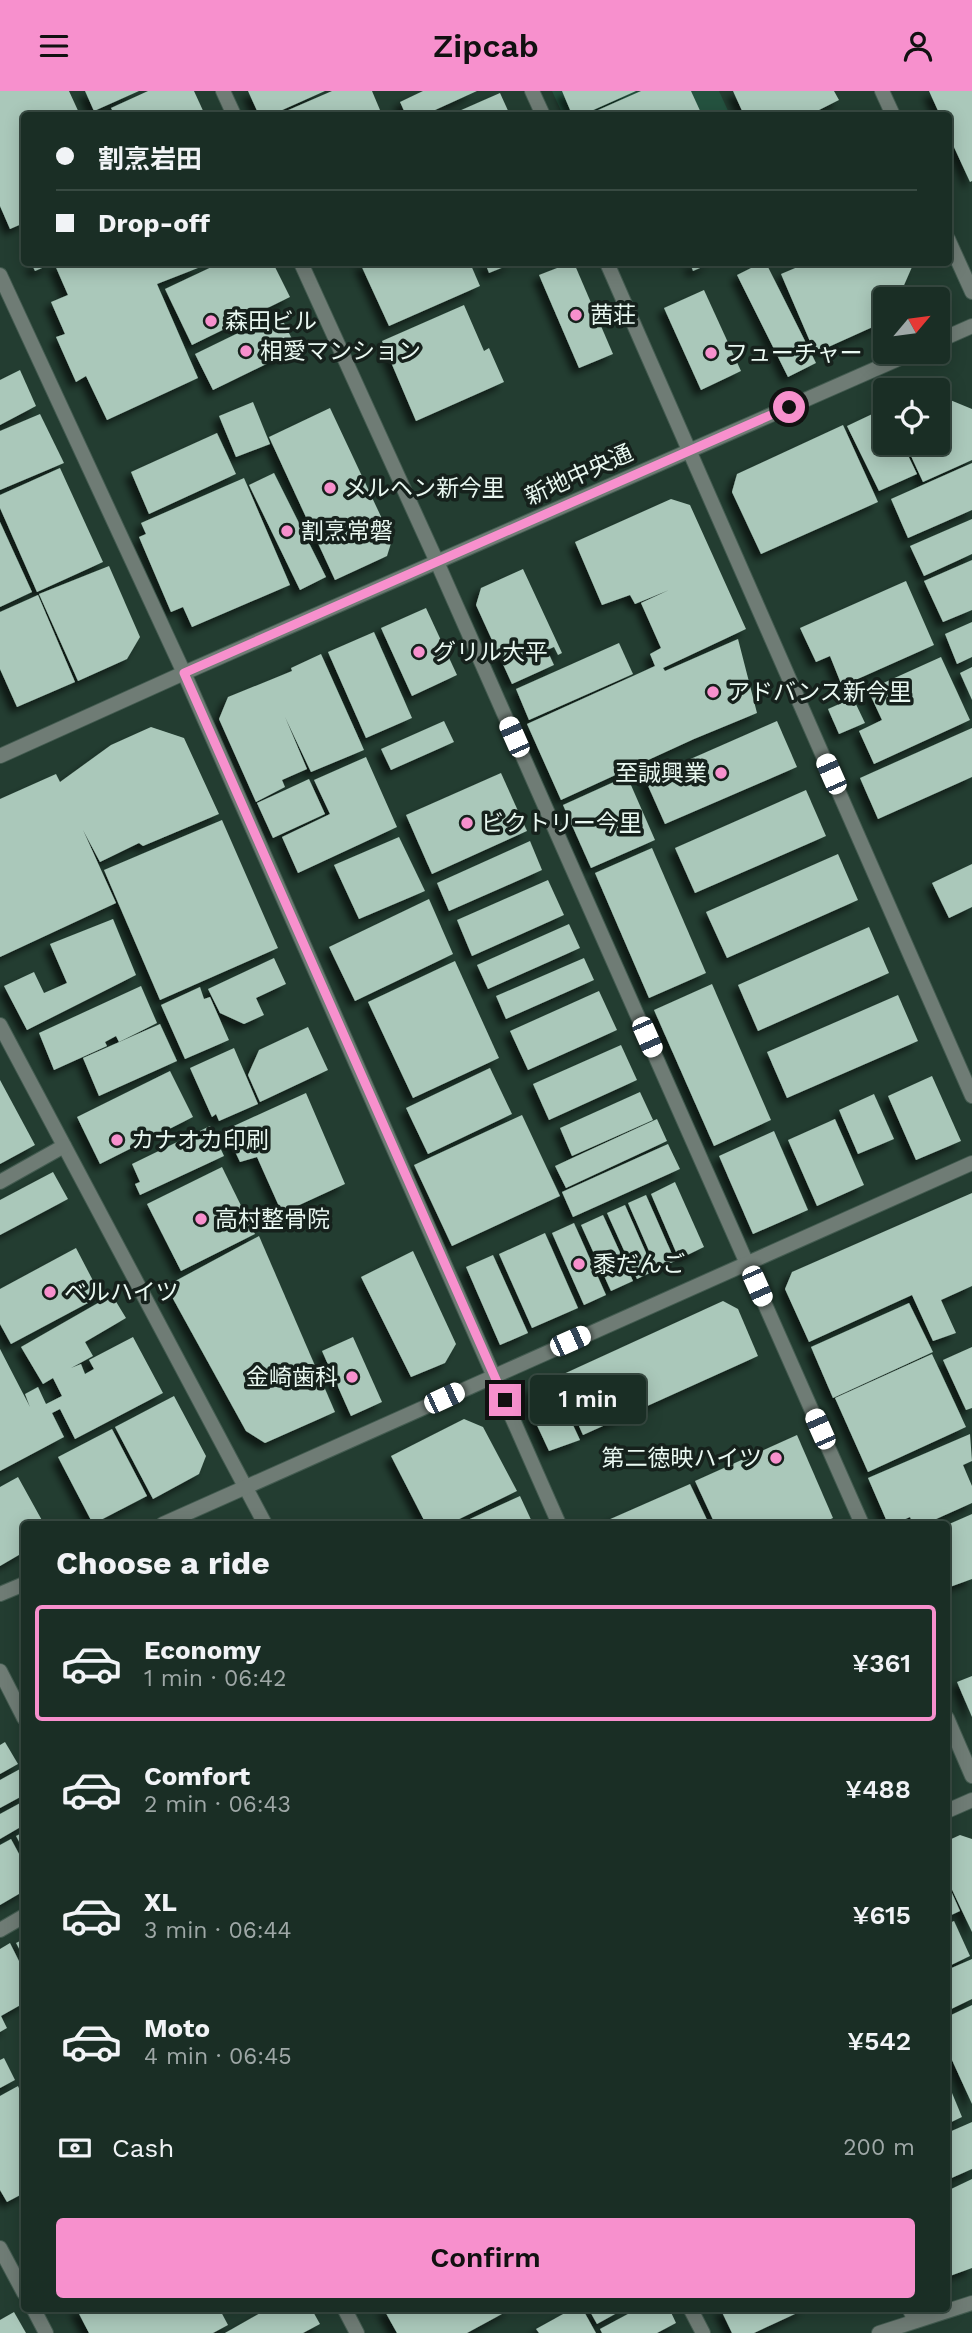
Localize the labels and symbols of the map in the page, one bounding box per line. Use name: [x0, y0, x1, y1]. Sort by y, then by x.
north arrow: [873, 287, 950, 364]
place label: 茜荘: [590, 302, 636, 329]
marker: 茜荘: [568, 307, 584, 323]
place label: 森田ビル: [225, 308, 317, 335]
marker: 森田ビル: [203, 313, 219, 329]
place label: 相愛マンション: [260, 338, 421, 365]
place label: フューチャー: [725, 340, 863, 367]
marker: 相愛マンション: [238, 343, 254, 359]
marker: フューチャー: [703, 345, 719, 361]
route start: [773, 391, 805, 423]
street label: 新地中央通: [521, 439, 637, 511]
place label: メルヘン新今里: [344, 475, 505, 502]
marker: メルヘン新今里: [322, 480, 338, 496]
place label: 割烹常磐: [301, 518, 393, 545]
marker: 割烹常磐: [279, 523, 295, 539]
place label: グリル大平: [433, 639, 548, 666]
marker: グリル大平: [411, 644, 427, 660]
place label: アドバンス新今里: [727, 679, 912, 706]
marker: アドバンス新今里: [705, 684, 721, 700]
car: [496, 714, 533, 760]
car: [813, 751, 850, 797]
place label: 至誠興業: [615, 760, 707, 787]
marker: 至誠興業: [713, 765, 729, 781]
place label: ビクトリー今里: [481, 810, 642, 837]
marker: ビクトリー今里: [459, 815, 475, 831]
car: [629, 1014, 666, 1060]
place label: カナオカ印刷: [131, 1127, 269, 1154]
marker: カナオカ印刷: [109, 1132, 125, 1148]
place label: 高村整骨院: [215, 1206, 330, 1233]
marker: 高村整骨院: [193, 1211, 209, 1227]
place label: 黍だんご: [593, 1251, 685, 1278]
marker: 黍だんご: [571, 1256, 587, 1272]
car: [739, 1263, 776, 1309]
place label: ベルハイツ: [64, 1279, 179, 1306]
marker: ベルハイツ: [42, 1284, 58, 1300]
car: [547, 1323, 594, 1359]
place label: 金崎歯科: [246, 1364, 338, 1391]
marker: 金崎歯科: [344, 1369, 360, 1385]
callout: 1 min: [530, 1375, 645, 1425]
car: [421, 1380, 468, 1416]
route end: [489, 1384, 521, 1416]
car: [802, 1406, 839, 1452]
place label: 第二徳映ハイツ: [601, 1445, 762, 1472]
marker: 第二徳映ハイツ: [768, 1450, 784, 1466]

